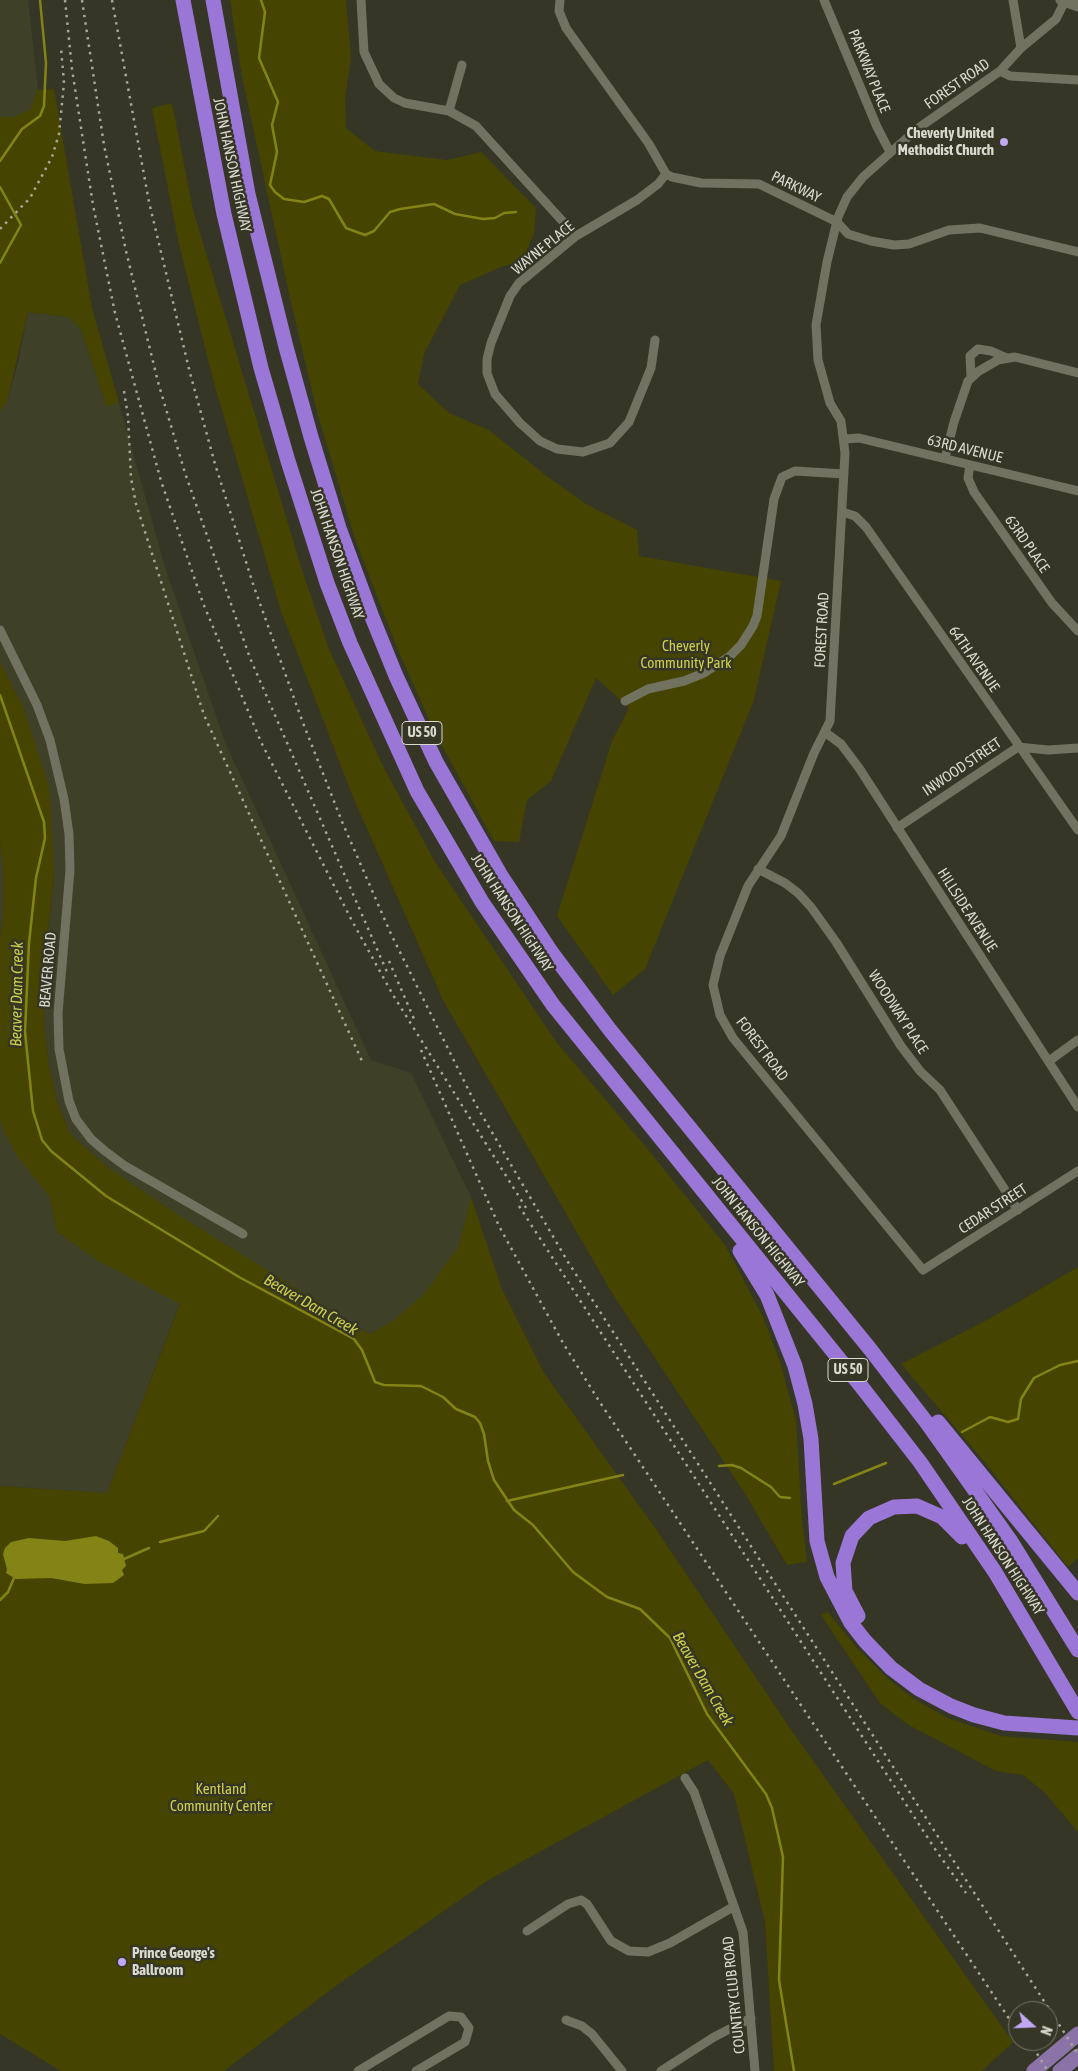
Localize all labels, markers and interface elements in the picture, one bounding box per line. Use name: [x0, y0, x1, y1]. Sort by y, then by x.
street label: PARKWAY PLACE: [844, 27, 894, 115]
street label: FOREST ROAD: [921, 55, 993, 113]
street label: JOHN HANSON HIGHWAY: [209, 96, 255, 234]
place label: Cheverly United Methodist Church: [898, 124, 994, 159]
marker: Cheverly United Methodist Church: [998, 136, 1010, 148]
street label: PARKWAY: [768, 167, 824, 207]
street label: WAYNE PLACE: [508, 217, 578, 279]
street label: 63RD AVENUE: [925, 431, 1005, 467]
street label: JOHN HANSON HIGHWAY: [306, 486, 368, 622]
street label: 63RD PLACE: [1001, 512, 1053, 576]
street label: FOREST ROAD: [811, 592, 833, 668]
street label: 64TH AVENUE: [945, 623, 1003, 695]
park label: Cheverly Community Park: [641, 637, 731, 672]
road number: US 50: [402, 721, 442, 744]
street label: INWOOD STREET: [919, 734, 1005, 800]
street label: JOHN HANSON HIGHWAY: [467, 851, 557, 975]
street label: HILLSIDE AVENUE: [933, 865, 1001, 955]
street label: BEAVER ROAD: [36, 932, 60, 1008]
water label: Beaver Dam Creek: [6, 941, 28, 1047]
street label: WOODWAY PLACE: [864, 967, 932, 1057]
street label: FOREST ROAD: [732, 1013, 792, 1085]
street label: JOHN HANSON HIGHWAY: [708, 1173, 808, 1291]
street label: CEDAR STREET: [955, 1180, 1031, 1238]
water label: Beaver Dam Creek: [261, 1270, 361, 1340]
road number: US 50: [828, 1358, 868, 1382]
street label: JOHN HANSON HIGHWAY: [958, 1494, 1048, 1618]
water label: Beaver Dam Creek: [668, 1629, 738, 1729]
park label: Kentland Community Center: [170, 1780, 272, 1815]
street label: COUNTRY CLUB ROAD: [719, 1935, 749, 2055]
place label: Prince George's Ballroom: [132, 1944, 215, 1979]
marker: Prince George's Ballroom: [116, 1956, 128, 1968]
north arrow: [1008, 2001, 1058, 2051]
text: N: [1037, 2024, 1055, 2037]

